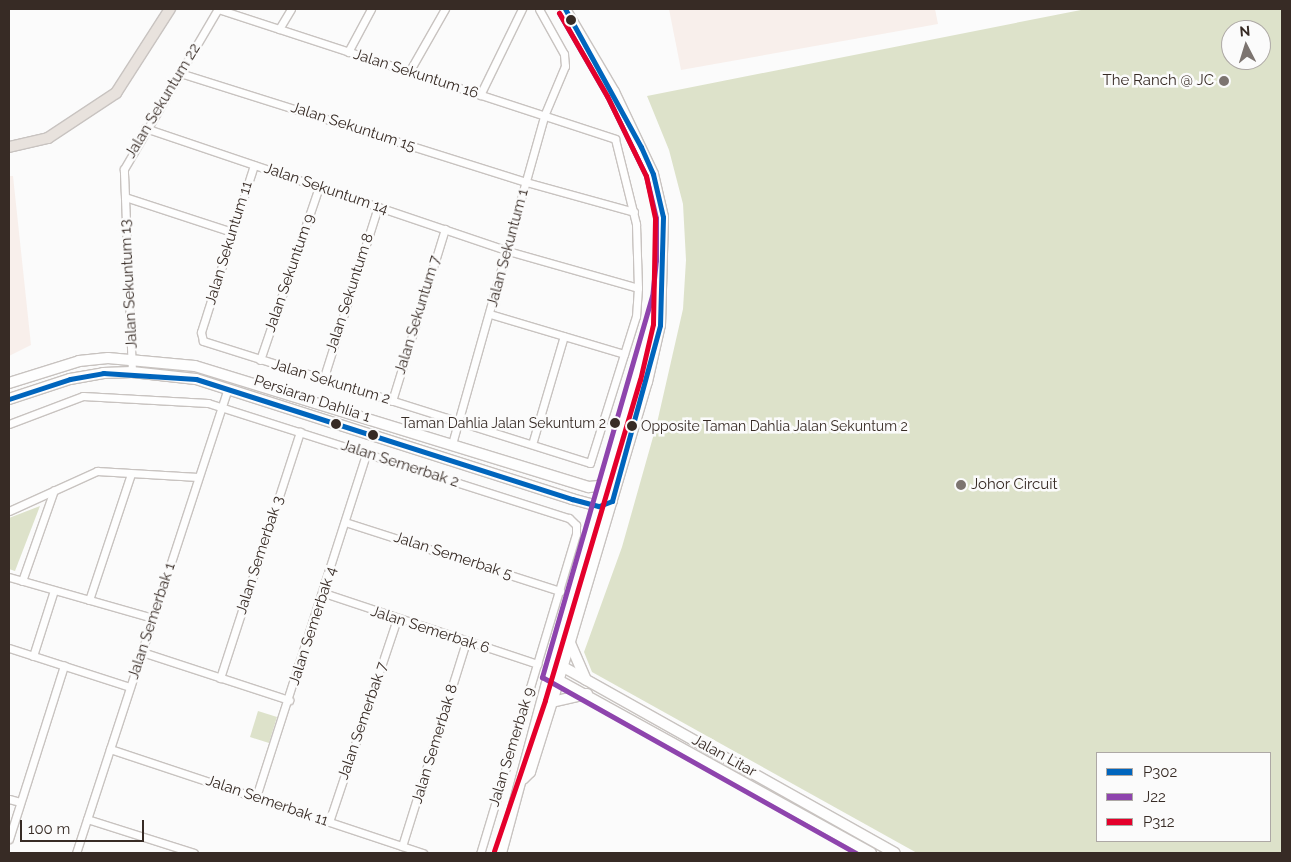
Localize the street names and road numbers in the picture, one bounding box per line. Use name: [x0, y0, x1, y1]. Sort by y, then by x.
street label: Jalan Sekuntum 22: [122, 40, 204, 162]
street label: Jalan Sekuntum 16: [351, 45, 481, 103]
street label: Jalan Sekuntum 15: [289, 98, 417, 156]
street label: Jalan Sekuntum 14: [262, 159, 390, 219]
street label: Jalan Sekuntum 11: [202, 179, 256, 307]
street label: Jalan Sekuntum 1: [484, 187, 532, 309]
street label: Jalan Sekuntum 9: [261, 212, 319, 334]
street label: Jalan Sekuntum 13: [117, 219, 141, 349]
street label: Jalan Sekuntum 8: [322, 231, 378, 355]
street label: Jalan Sekuntum 7: [391, 254, 445, 376]
street label: Jalan Sekuntum 2: [270, 355, 392, 409]
street label: Persiaran Dahlia 1: [252, 372, 372, 426]
street label: Jalan Semerbak 2: [339, 436, 461, 492]
street label: Jalan Semerbak 3: [232, 494, 288, 616]
street label: Jalan Semerbak 5: [392, 528, 514, 584]
street label: Jalan Semerbak 1: [125, 560, 179, 682]
street label: Jalan Semerbak 4: [285, 565, 341, 687]
street label: Jalan Semerbak 6: [368, 602, 492, 658]
street label: Jalan Semerbak 7: [334, 660, 392, 782]
street label: Jalan Semerbak 8: [408, 682, 462, 806]
street label: Jalan Semerbak 9: [485, 685, 539, 809]
street label: Jalan Litar: [689, 731, 759, 781]
street label: Jalan Semerbak 11: [204, 772, 330, 830]

